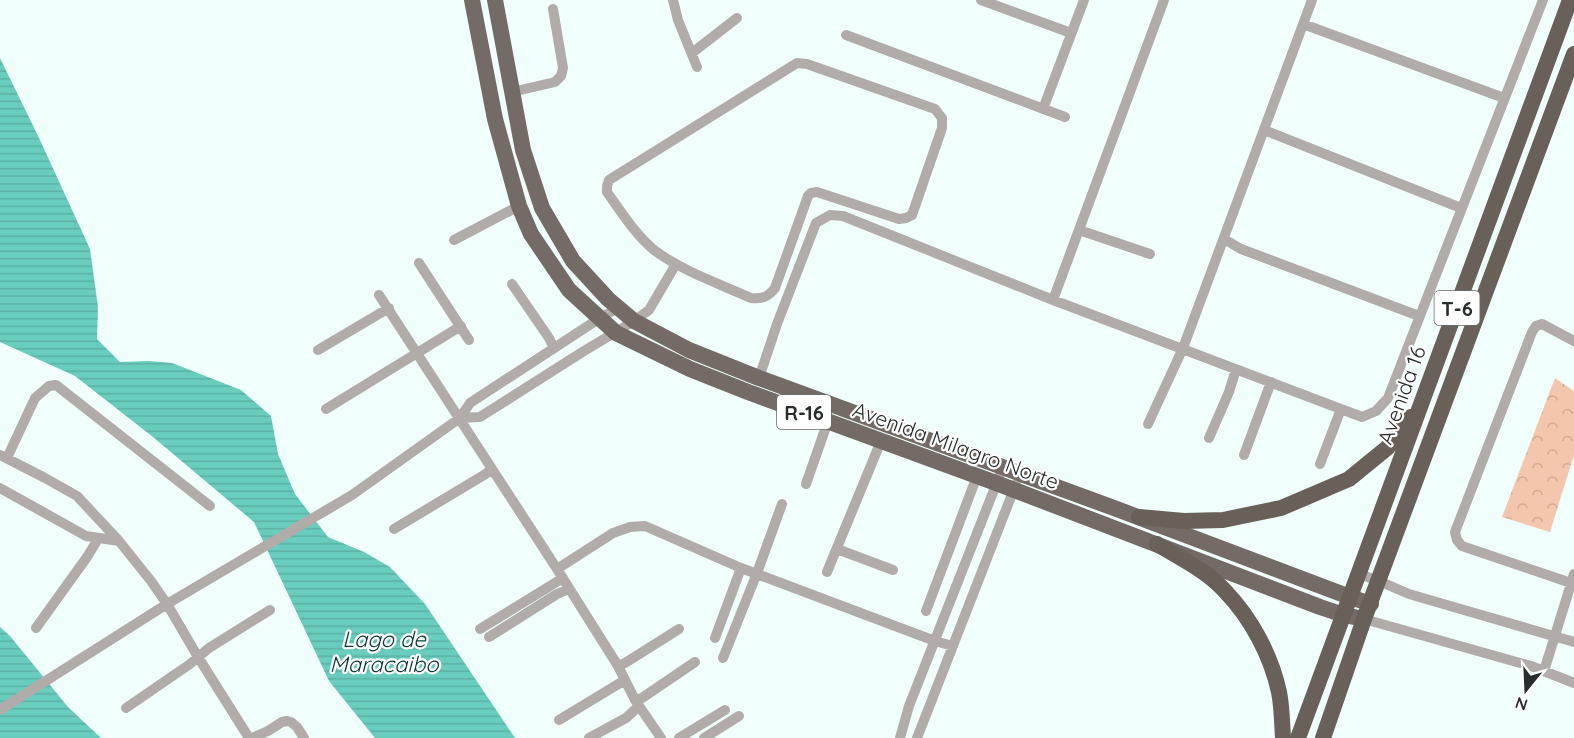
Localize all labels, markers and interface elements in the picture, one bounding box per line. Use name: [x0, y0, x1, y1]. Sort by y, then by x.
road number: T-6: [1434, 291, 1480, 325]
street label: Avenida 16: [1371, 342, 1431, 448]
road number: R-16: [777, 395, 831, 429]
street label: Avenida Milagro Norte: [850, 396, 1062, 494]
water label: Lago de Maracaibo: [329, 625, 440, 678]
north arrow: [1496, 660, 1556, 720]
text: N: [1513, 693, 1530, 716]

